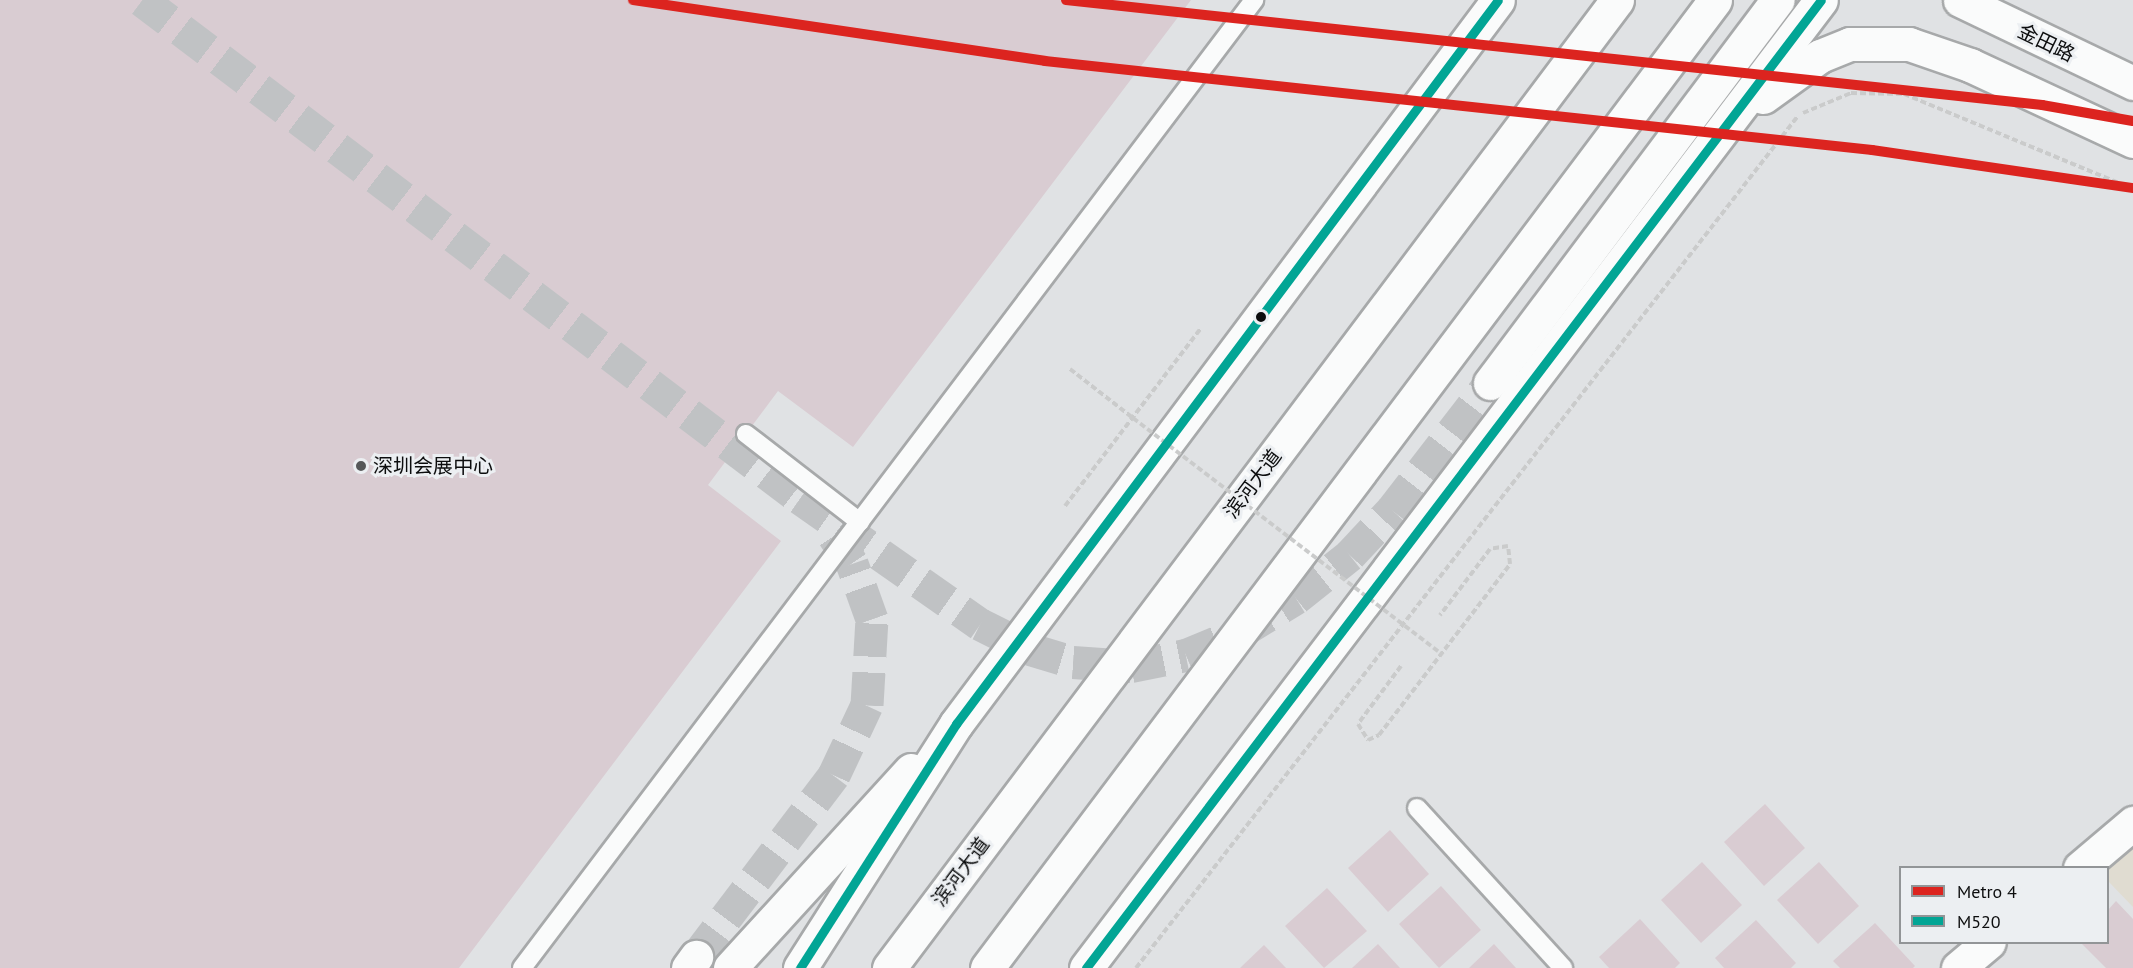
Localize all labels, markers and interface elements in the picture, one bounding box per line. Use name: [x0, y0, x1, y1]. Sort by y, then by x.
street label: 金田路: [2014, 19, 2078, 67]
unlabelled marker: [1255, 311, 1267, 323]
street label: 滨河大道: [1219, 445, 1287, 523]
place label: 深圳会展中心: [373, 454, 493, 478]
marker: 深圳会展中心: [354, 459, 368, 473]
street label: 滨河大道: [927, 833, 995, 911]
legend: [1899, 866, 2109, 944]
text: Metro 4: [1957, 880, 2017, 903]
text: M520: [1957, 910, 2001, 933]

